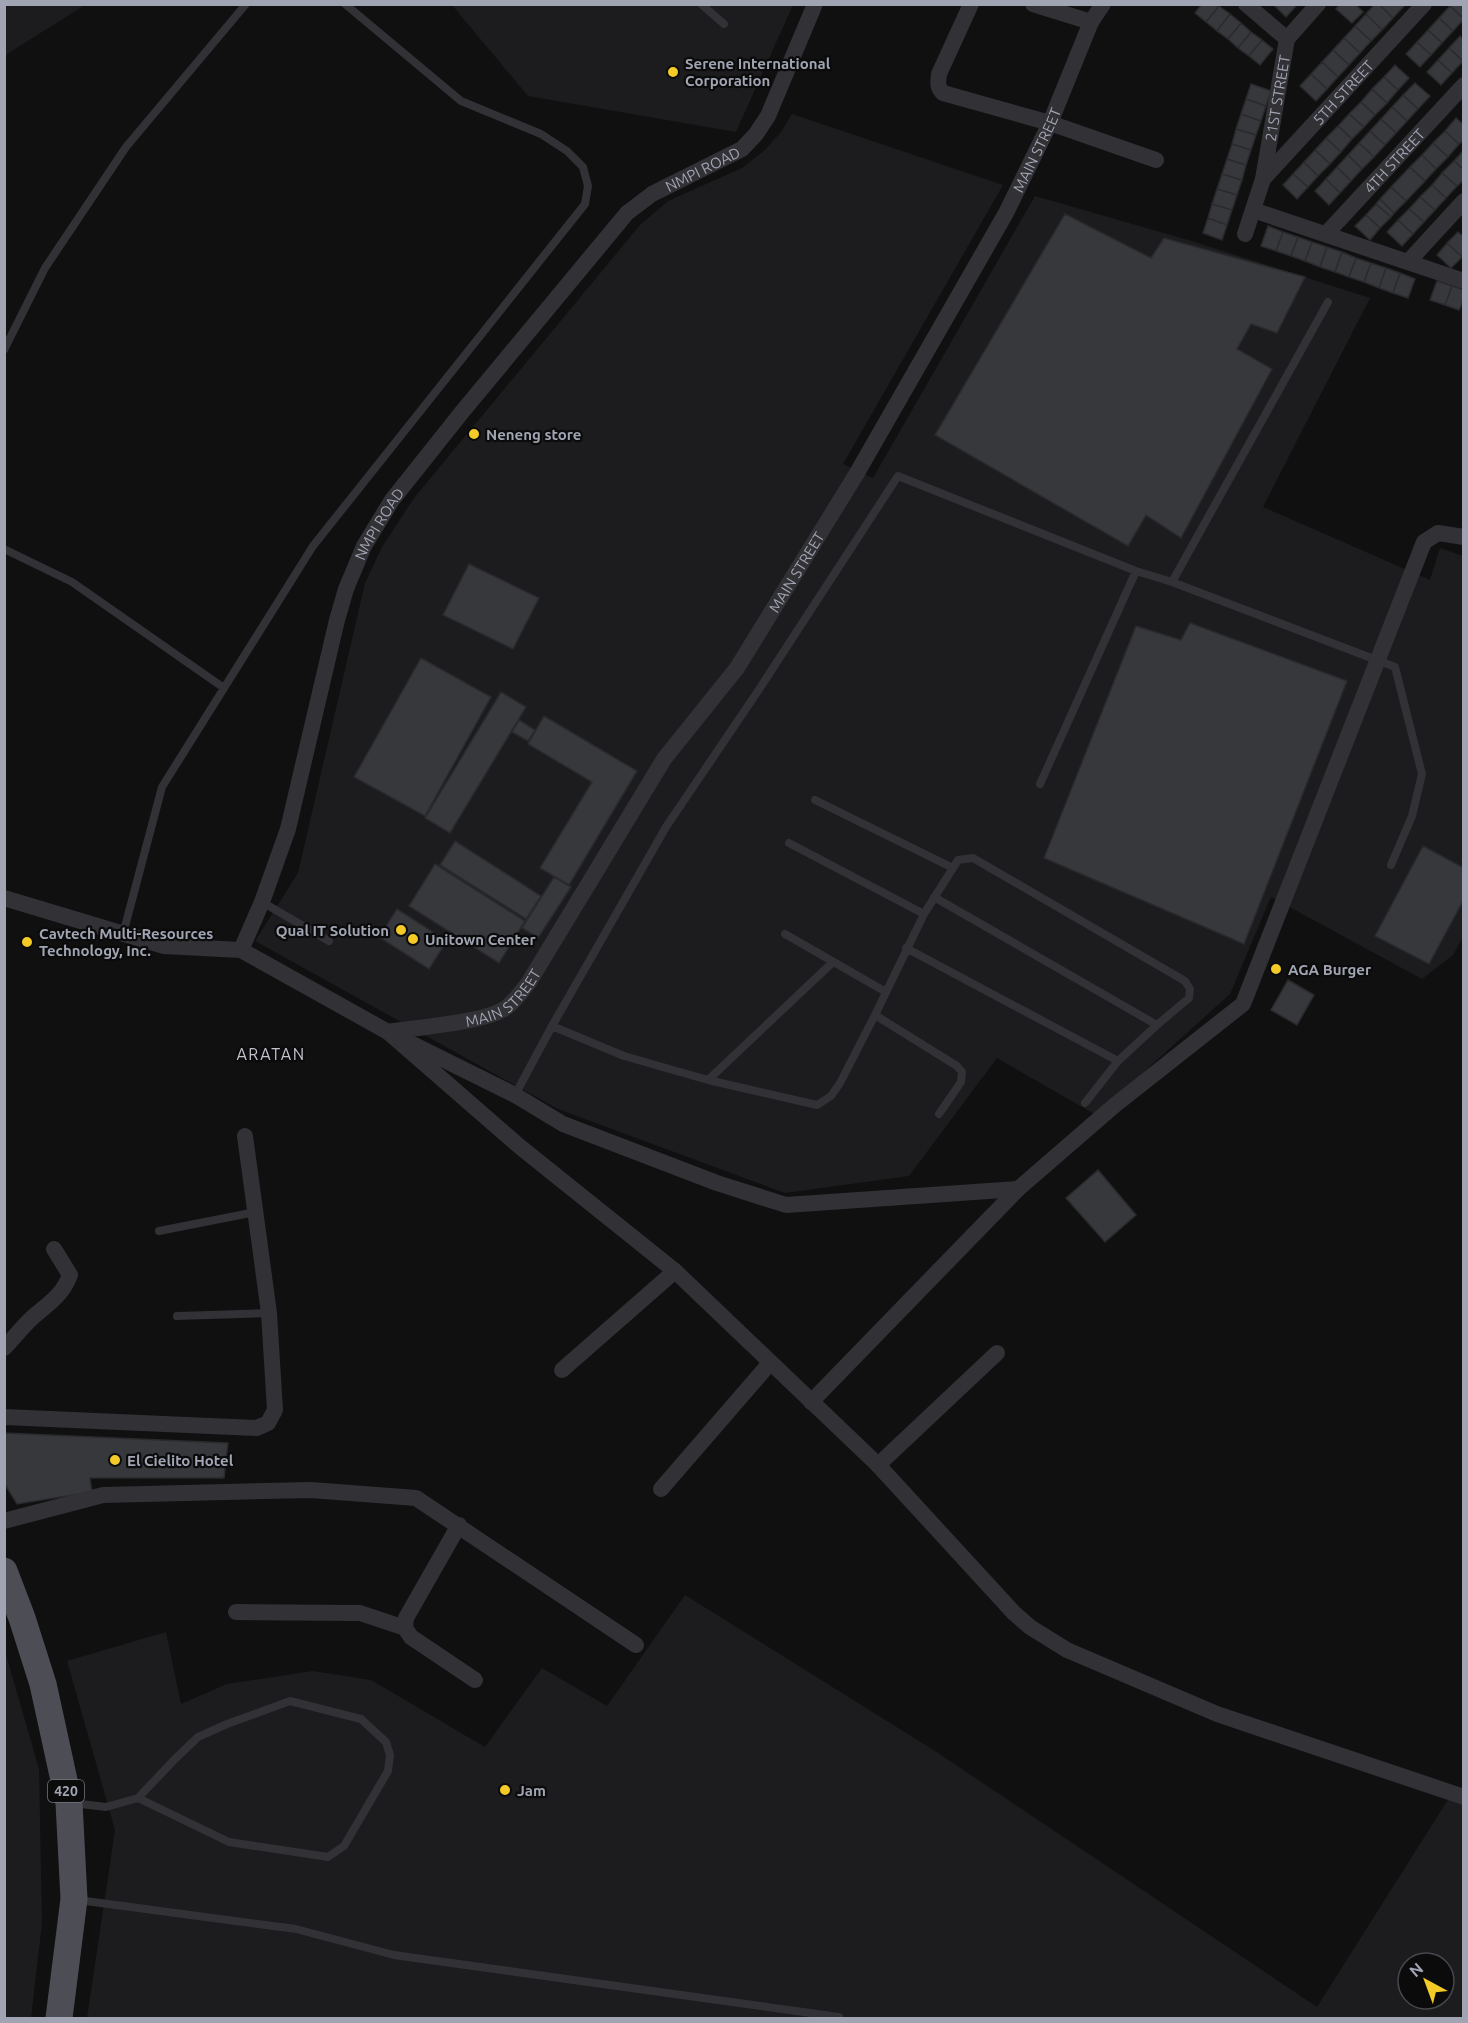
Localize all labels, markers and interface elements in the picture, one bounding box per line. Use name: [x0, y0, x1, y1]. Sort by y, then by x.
street label: 21ST STREET: [1261, 53, 1293, 143]
place label: Serene International Corporation: [685, 55, 831, 89]
street label: 5TH STREET: [1309, 56, 1377, 128]
marker: Serene International Corporation: [666, 65, 680, 79]
street label: MAIN STREET: [1009, 105, 1064, 195]
street label: 4TH STREET: [1360, 124, 1428, 196]
street label: NMPI ROAD: [662, 143, 743, 195]
place label: Neneng store: [486, 426, 581, 443]
marker: Neneng store: [467, 427, 481, 441]
street label: NMPI ROAD: [351, 484, 407, 562]
street label: MAIN STREET: [765, 528, 828, 615]
place label: Qual IT Solution: [276, 922, 389, 939]
marker: Qual IT Solution: [394, 923, 408, 937]
place label: Cavtech Multi-Resources Technology, Inc.: [39, 925, 213, 959]
place label: Unitown Center: [425, 931, 536, 948]
marker: Unitown Center: [406, 932, 420, 946]
marker: Cavtech Multi-Resources Technology, Inc.: [20, 935, 34, 949]
place label: AGA Burger: [1288, 961, 1372, 978]
marker: AGA Burger: [1269, 962, 1283, 976]
street label: MAIN STREET: [464, 965, 544, 1029]
district label: ARATAN: [236, 1045, 306, 1063]
place label: El Cielito Hotel: [127, 1452, 234, 1469]
marker: El Cielito Hotel: [108, 1453, 122, 1467]
road number: 420: [48, 1780, 84, 1802]
place label: Jam: [517, 1782, 546, 1799]
marker: Jam: [498, 1783, 512, 1797]
north arrow: [1396, 1951, 1456, 2011]
text: N: [1406, 1959, 1427, 1980]

